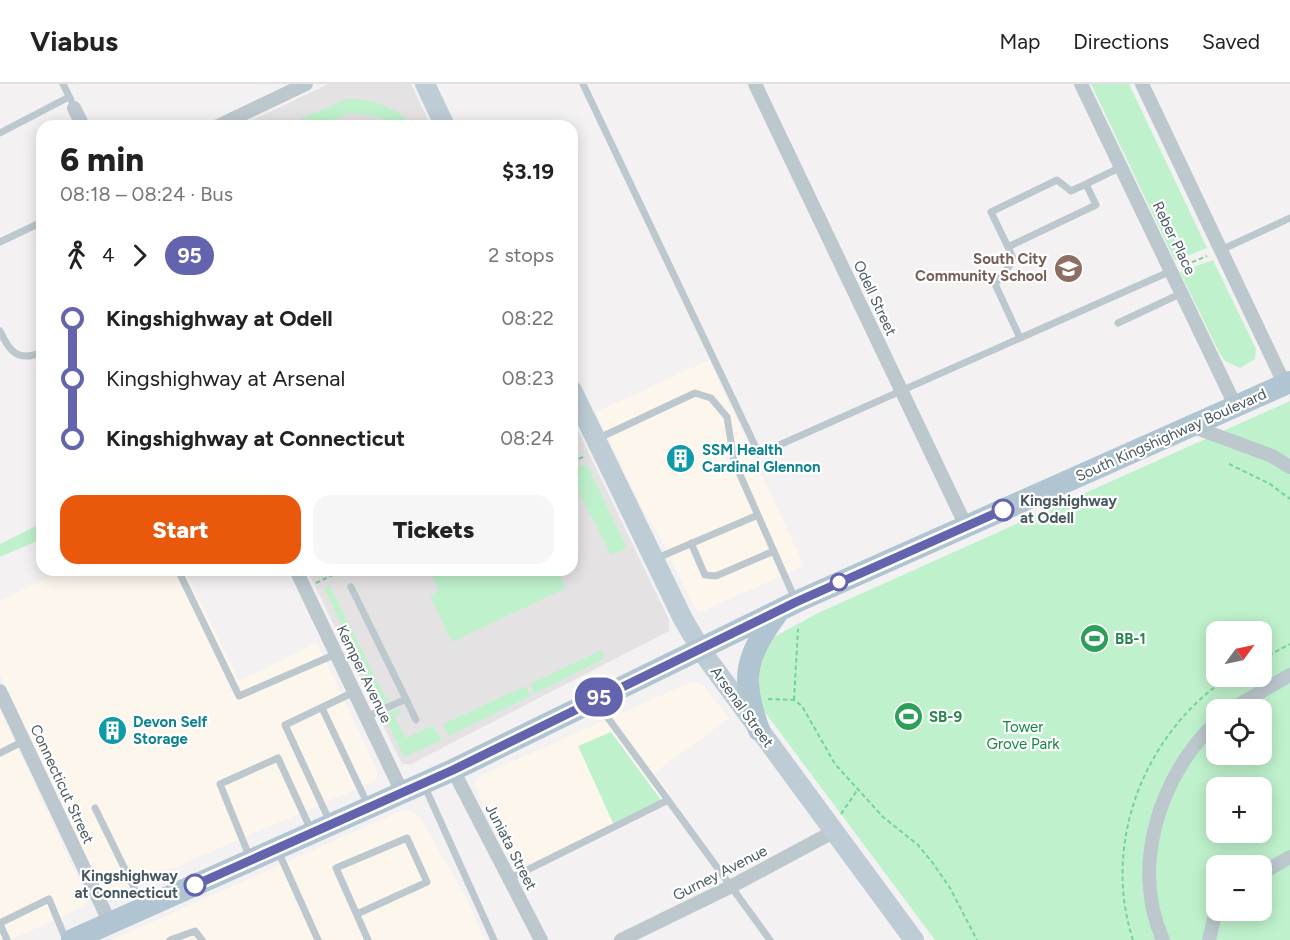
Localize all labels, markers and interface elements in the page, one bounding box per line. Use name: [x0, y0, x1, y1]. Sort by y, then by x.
text: Viabus: [30, 24, 118, 58]
text: Map: [999, 29, 1040, 54]
text: Directions: [1073, 29, 1169, 54]
text: Saved: [1202, 29, 1260, 54]
text: 6 min: [60, 140, 144, 179]
text: $3.19: [502, 158, 554, 185]
text: 08:18 – 08:24 · Bus: [60, 182, 233, 206]
street label: Reber Place: [1149, 198, 1199, 278]
icon: walk: [60, 239, 93, 272]
icon: forward: [123, 239, 156, 272]
text: 4: [102, 243, 114, 267]
text: 95: [177, 243, 202, 268]
text: 2 stops: [488, 243, 554, 267]
place label: South City Community School: [915, 250, 1047, 285]
school or university icon: South City Community School: [1052, 252, 1084, 284]
street label: Odell Street: [850, 258, 900, 339]
text: Kingshighway at Odell: [106, 305, 333, 332]
text: 08:22: [501, 306, 554, 330]
text: Kingshighway at Arsenal: [106, 365, 345, 392]
text: 08:23: [502, 366, 554, 390]
street label: South Kingshighway Boulevard: [1073, 385, 1269, 485]
text: Kingshighway at Connecticut: [106, 425, 405, 452]
text: 08:24: [500, 426, 554, 450]
place label: SSM Health Cardinal Glennon: [702, 441, 821, 476]
building icon: SSM Health Cardinal Glennon: [665, 443, 697, 475]
place label: Kingshighway at Odell: [1020, 492, 1117, 527]
button: Start: [60, 495, 301, 564]
button: Tickets: [313, 495, 554, 564]
marker: Kingshighway at Odell: [992, 499, 1014, 521]
unlabelled marker: [830, 573, 848, 591]
north arrow: [1206, 621, 1272, 687]
map controls: [1206, 621, 1272, 921]
street label: Kemper Avenue: [333, 622, 395, 726]
sports icon: BB-1: [1078, 623, 1110, 655]
place label: BB-1: [1115, 630, 1146, 648]
street label: Arsenal Street: [707, 663, 778, 751]
line badge: 95: [572, 678, 626, 716]
text: 95: [587, 685, 611, 710]
button: locate: [1206, 699, 1272, 765]
sports icon: SB-9: [892, 701, 924, 733]
place label: SB-9: [929, 708, 962, 726]
place label: Devon Self Storage: [133, 713, 207, 748]
building icon: Devon Self Storage: [96, 715, 128, 747]
park label: Tower Grove Park: [986, 718, 1060, 753]
street label: Connecticut Street: [26, 721, 98, 847]
button: +: [1206, 777, 1272, 843]
street label: Juniata Street: [482, 801, 541, 894]
street label: Gurney Avenue: [670, 841, 770, 905]
button: −: [1206, 855, 1272, 921]
place label: Kingshighway at Connecticut: [75, 867, 178, 902]
marker: Kingshighway at Connecticut: [184, 874, 206, 896]

